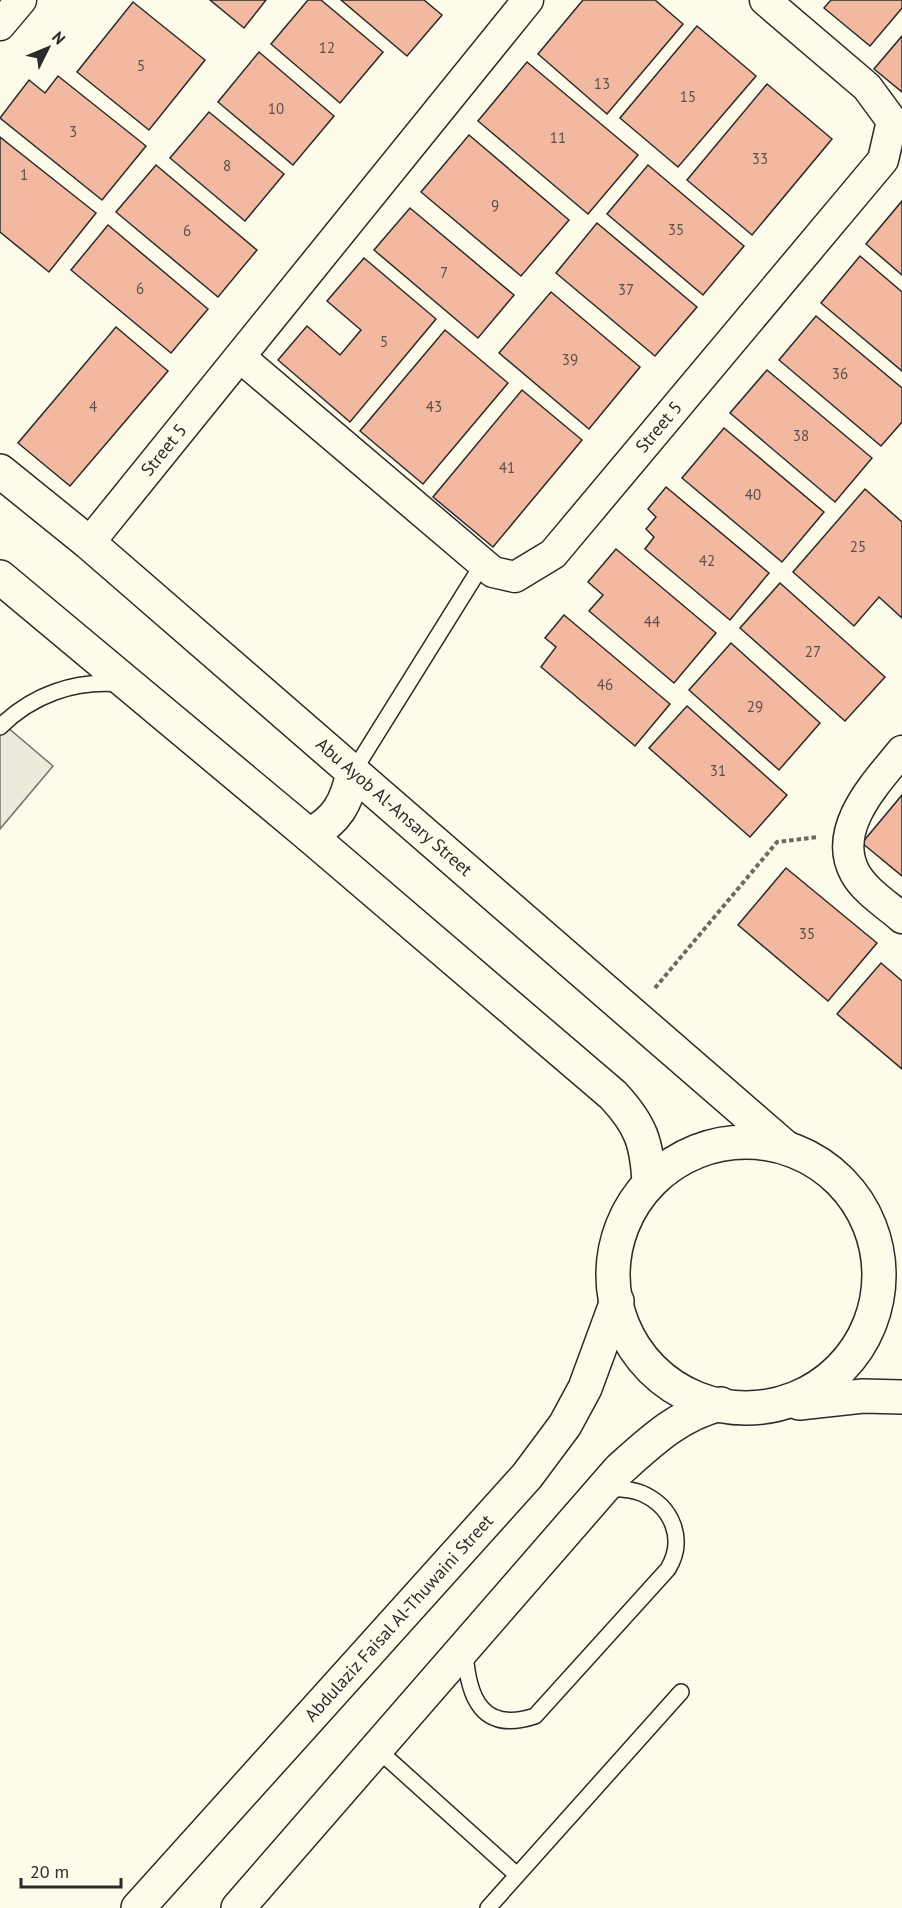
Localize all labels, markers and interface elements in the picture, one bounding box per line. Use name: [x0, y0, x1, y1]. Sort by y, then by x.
north arrow: [18, 18, 78, 78]
text: N: [48, 27, 70, 48]
house number: 12: [319, 38, 335, 57]
house number: 5: [137, 56, 145, 75]
house number: 13: [594, 74, 610, 93]
house number: 15: [680, 87, 696, 106]
house number: 10: [268, 99, 284, 118]
house number: 3: [69, 122, 77, 141]
house number: 11: [550, 128, 566, 147]
house number: 33: [752, 149, 768, 168]
house number: 8: [223, 156, 231, 175]
house number: 1: [20, 165, 28, 184]
house number: 9: [491, 196, 499, 215]
house number: 35: [668, 220, 684, 239]
house number: 6: [183, 221, 191, 240]
house number: 7: [440, 263, 448, 282]
house number: 6: [136, 279, 144, 298]
house number: 37: [618, 280, 634, 299]
house number: 5: [380, 332, 388, 351]
house number: 39: [562, 350, 578, 369]
house number: 36: [832, 364, 848, 383]
street label: Street 5: [630, 396, 687, 457]
house number: 4: [89, 397, 97, 416]
house number: 43: [426, 397, 442, 416]
street label: Street 5: [136, 419, 192, 480]
house number: 38: [793, 426, 809, 445]
house number: 41: [499, 458, 515, 477]
house number: 40: [745, 485, 761, 504]
house number: 25: [850, 537, 866, 556]
house number: 42: [699, 551, 715, 570]
house number: 44: [644, 612, 660, 631]
house number: 27: [805, 642, 821, 661]
house number: 46: [597, 675, 613, 694]
house number: 29: [747, 697, 763, 716]
street label: Abu Ayob Al-Ansary Street: [311, 732, 477, 881]
house number: 31: [710, 761, 726, 780]
house number: 35: [799, 924, 815, 943]
street label: Abdulaziz Faisal Al-Thuwaini Street: [299, 1509, 498, 1726]
scale bar: [21, 1851, 122, 1889]
text: 20 m: [30, 1860, 69, 1883]

